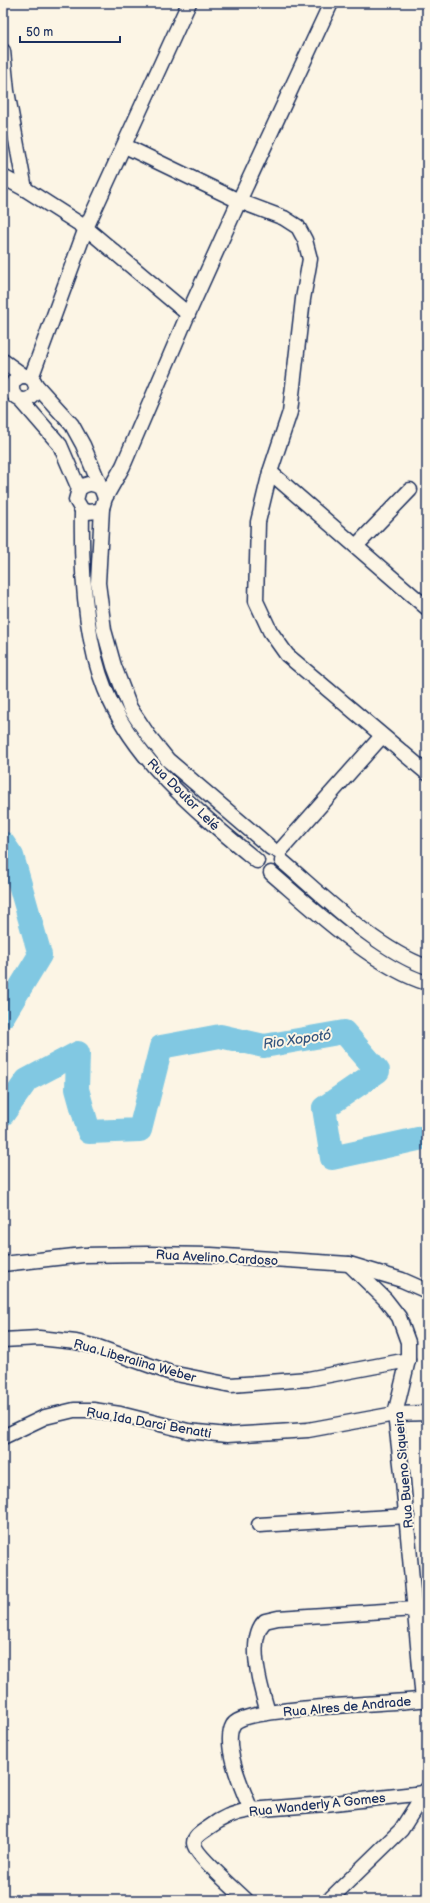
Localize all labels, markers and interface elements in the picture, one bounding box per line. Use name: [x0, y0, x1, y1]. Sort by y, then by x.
scale bar: [20, 18, 120, 44]
text: 50 m: [26, 25, 53, 40]
street label: Rua Doutor Lelé: [144, 755, 223, 834]
water label: Rio Xopotó: [262, 1026, 332, 1053]
street label: Rua Avelino Cardoso: [155, 1247, 279, 1269]
street label: Rua Liberalina Weber: [72, 1336, 198, 1386]
street label: Rua Ida Darci Benatti: [85, 1404, 213, 1442]
street label: Rua Bueno Siqueira: [391, 1411, 417, 1529]
street label: Rua Alres de Andrade: [282, 1693, 412, 1721]
street label: Rua Wanderly A Gomes: [248, 1790, 387, 1820]

